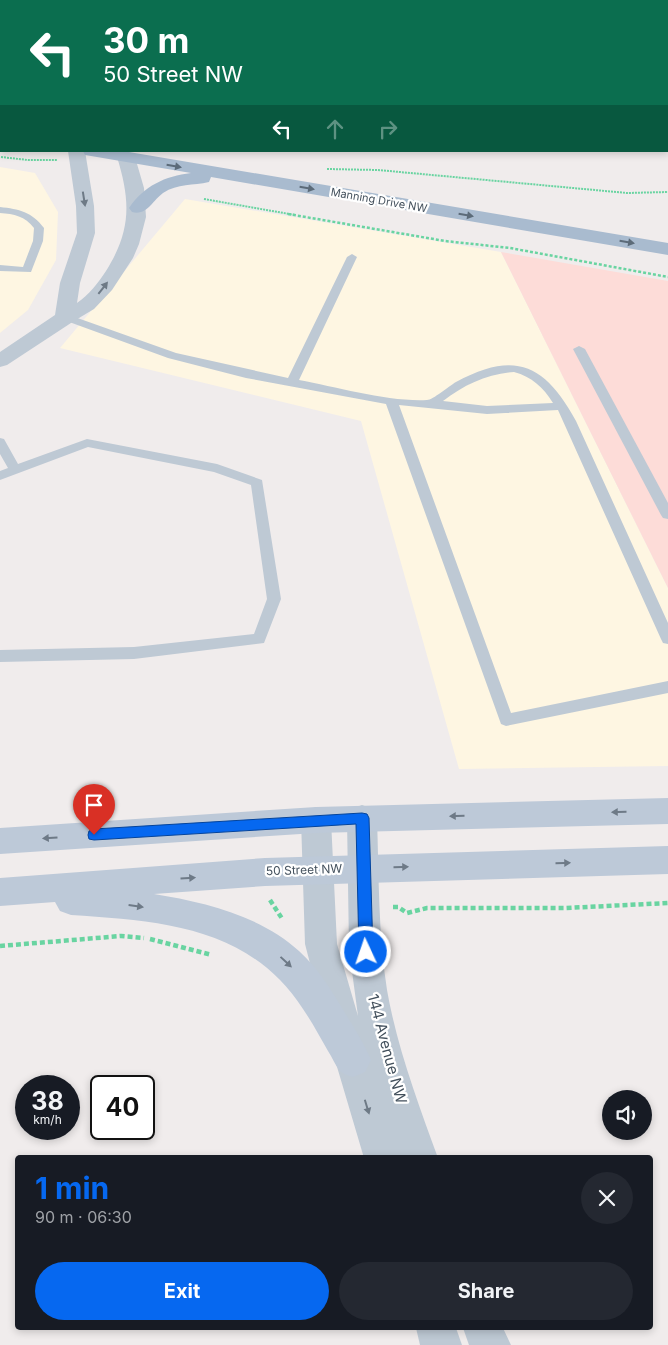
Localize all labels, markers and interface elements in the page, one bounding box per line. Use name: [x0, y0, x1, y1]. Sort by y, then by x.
text: 30 m: [103, 19, 189, 61]
icon: left: [20, 20, 85, 85]
text: 50 Street NW: [103, 61, 243, 87]
icon: left: [268, 115, 296, 143]
icon: ahead: [321, 115, 349, 143]
icon: right: [374, 115, 402, 143]
one-way arrow: [166, 162, 182, 170]
one-way arrow: [299, 185, 315, 193]
street label: Manning Drive NW: [330, 185, 428, 215]
one-way arrow: [81, 192, 89, 208]
one-way arrow: [459, 212, 475, 220]
one-way arrow: [619, 239, 635, 247]
one-way arrow: [98, 282, 109, 295]
pin: [73, 784, 115, 835]
icon: arrive: [80, 791, 108, 819]
one-way arrow: [611, 809, 627, 817]
one-way arrow: [449, 812, 465, 820]
one-way arrow: [42, 834, 58, 842]
one-way arrow: [555, 859, 571, 867]
street label: 50 Street NW: [266, 861, 343, 878]
one-way arrow: [393, 862, 409, 870]
one-way arrow: [180, 873, 196, 881]
one-way arrow: [128, 902, 144, 910]
position arrow: [339, 925, 391, 977]
one-way arrow: [279, 956, 291, 968]
street label: 144 Avenue NW: [364, 992, 411, 1106]
speed limit sign: 40: [90, 1075, 155, 1140]
text: 38: [31, 1086, 64, 1116]
map controls: [602, 1090, 652, 1140]
button: sound: [602, 1090, 652, 1140]
one-way arrow: [364, 1099, 372, 1114]
text: km/h: [33, 1112, 62, 1127]
text: 1 min: [35, 1170, 109, 1206]
button: close: [581, 1172, 633, 1224]
text: 90 m · 06:30: [35, 1207, 132, 1227]
button: Exit: [35, 1262, 329, 1320]
button: Share: [339, 1262, 633, 1320]

